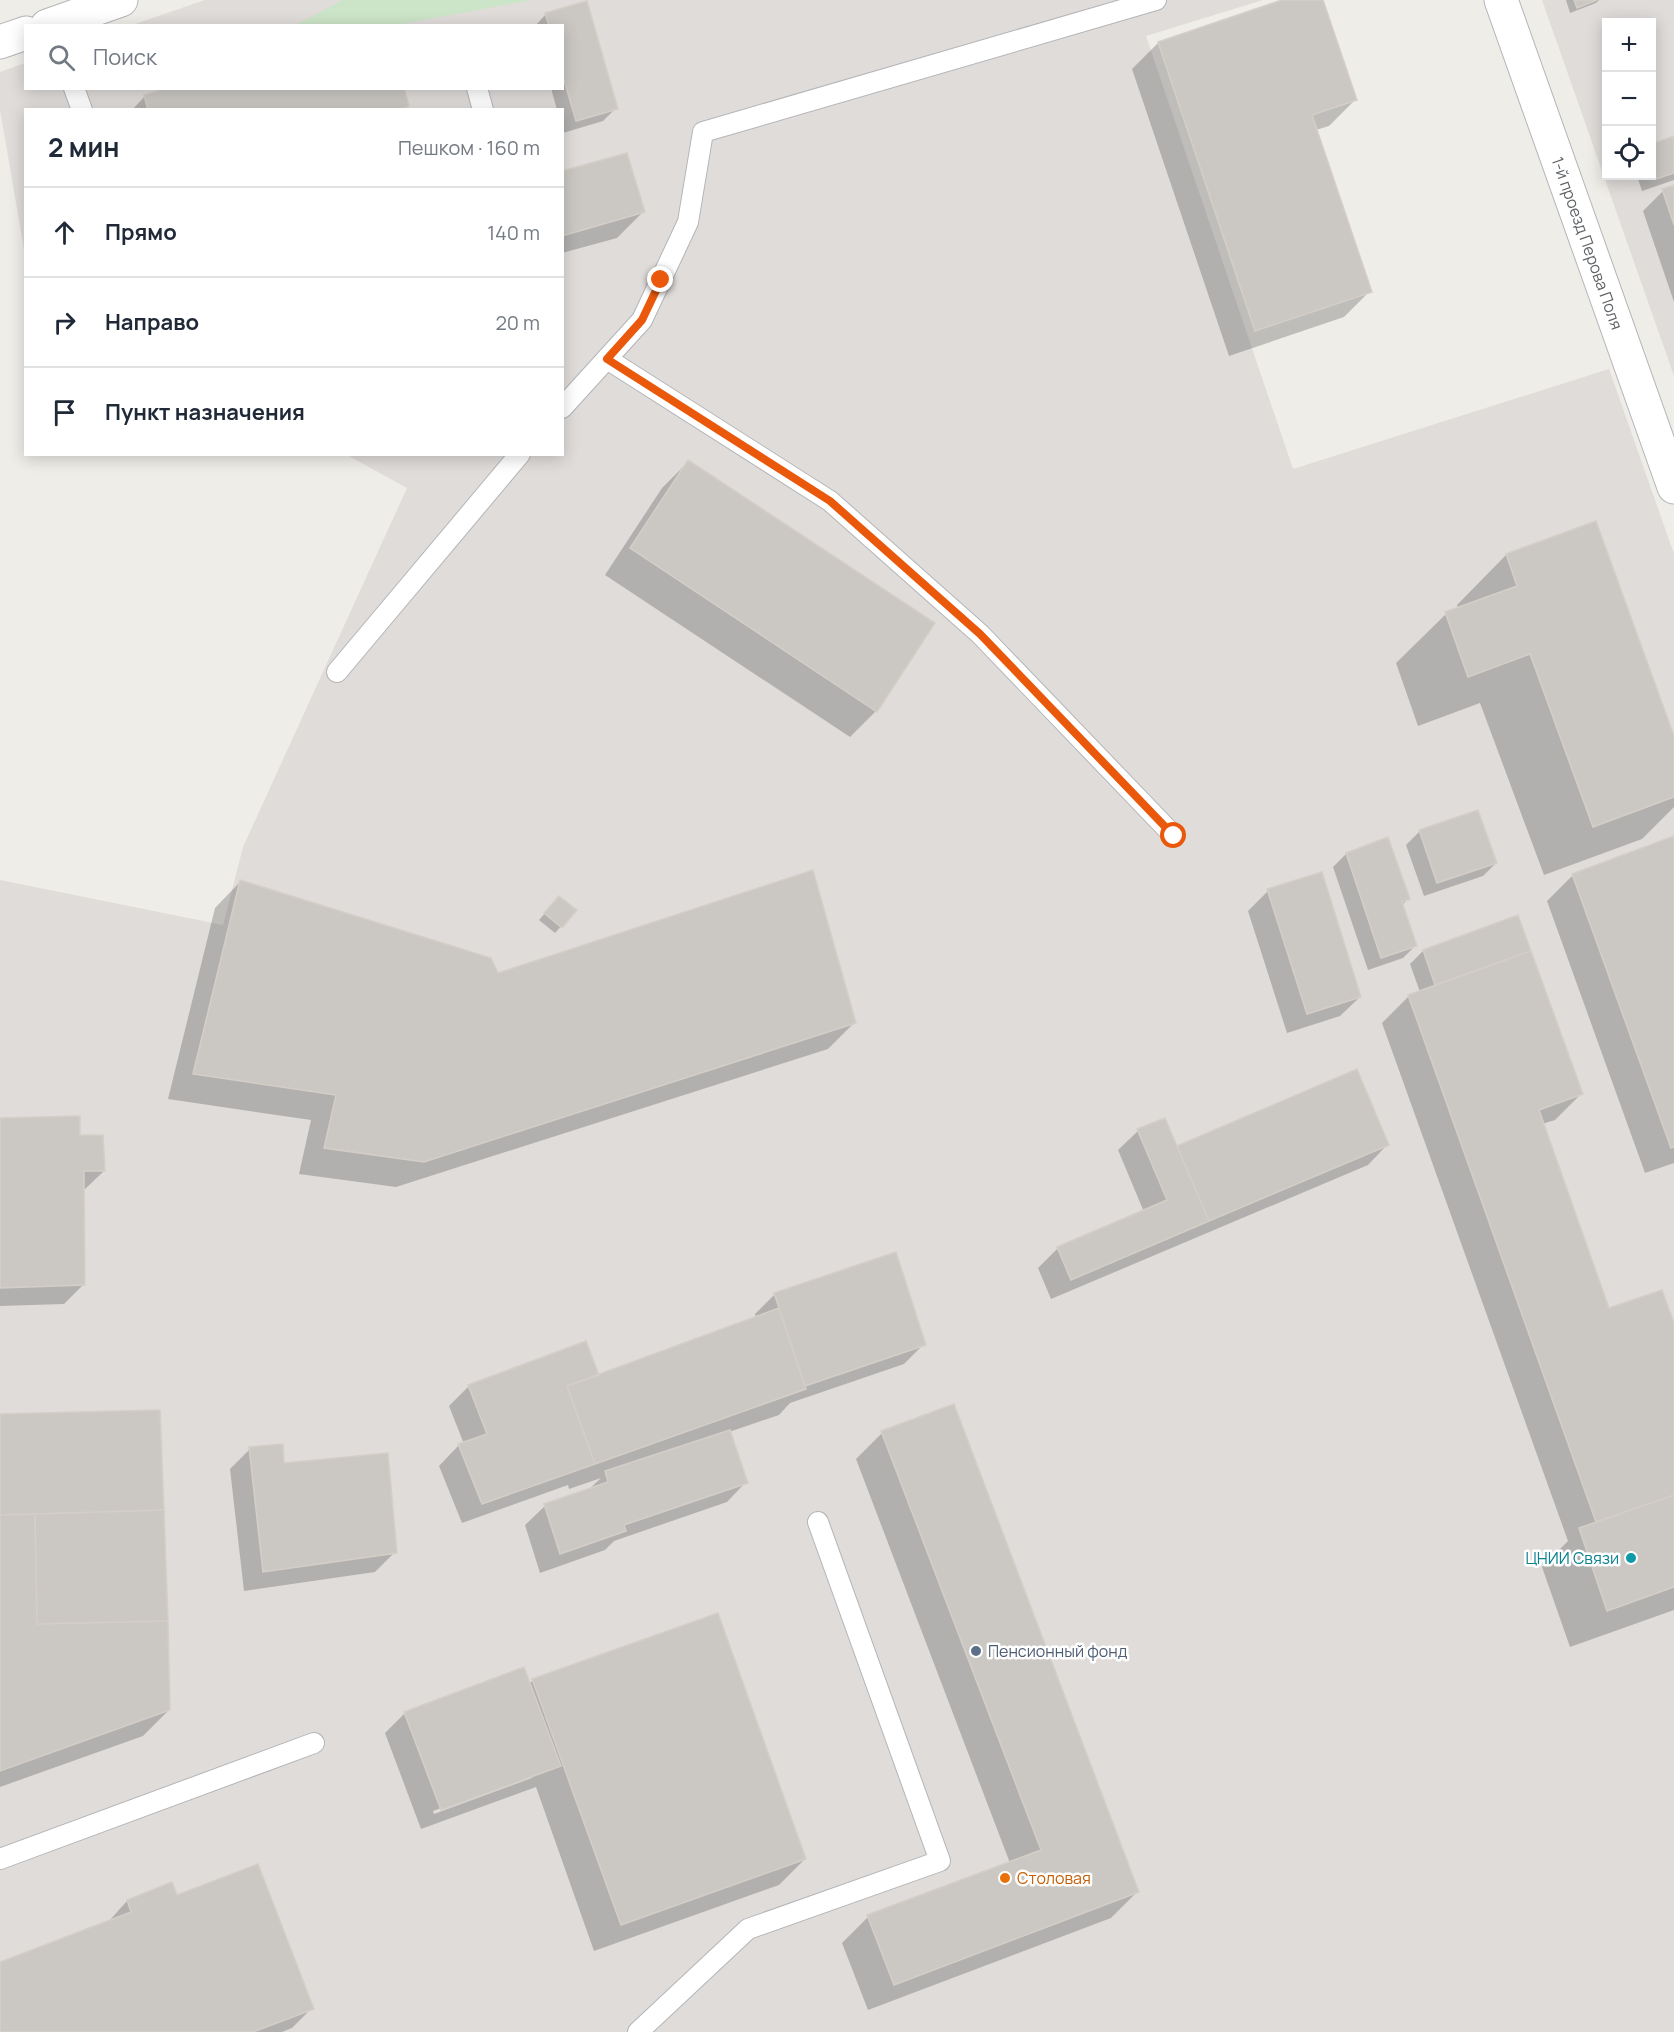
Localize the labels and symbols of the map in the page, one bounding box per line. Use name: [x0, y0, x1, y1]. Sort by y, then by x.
street label: 1-й проезд Перова Поля: [1547, 154, 1628, 333]
route end: [647, 266, 673, 292]
route start: [1160, 822, 1186, 848]
place label: ЦНИИ Связи: [1525, 1547, 1619, 1569]
marker: ЦНИИ Связи: [1624, 1551, 1638, 1565]
place label: Пенсионный фонд: [988, 1640, 1128, 1662]
marker: Пенсионный фонд: [969, 1644, 983, 1658]
place label: Столовая: [1017, 1867, 1091, 1889]
marker: Столовая: [998, 1871, 1012, 1885]

